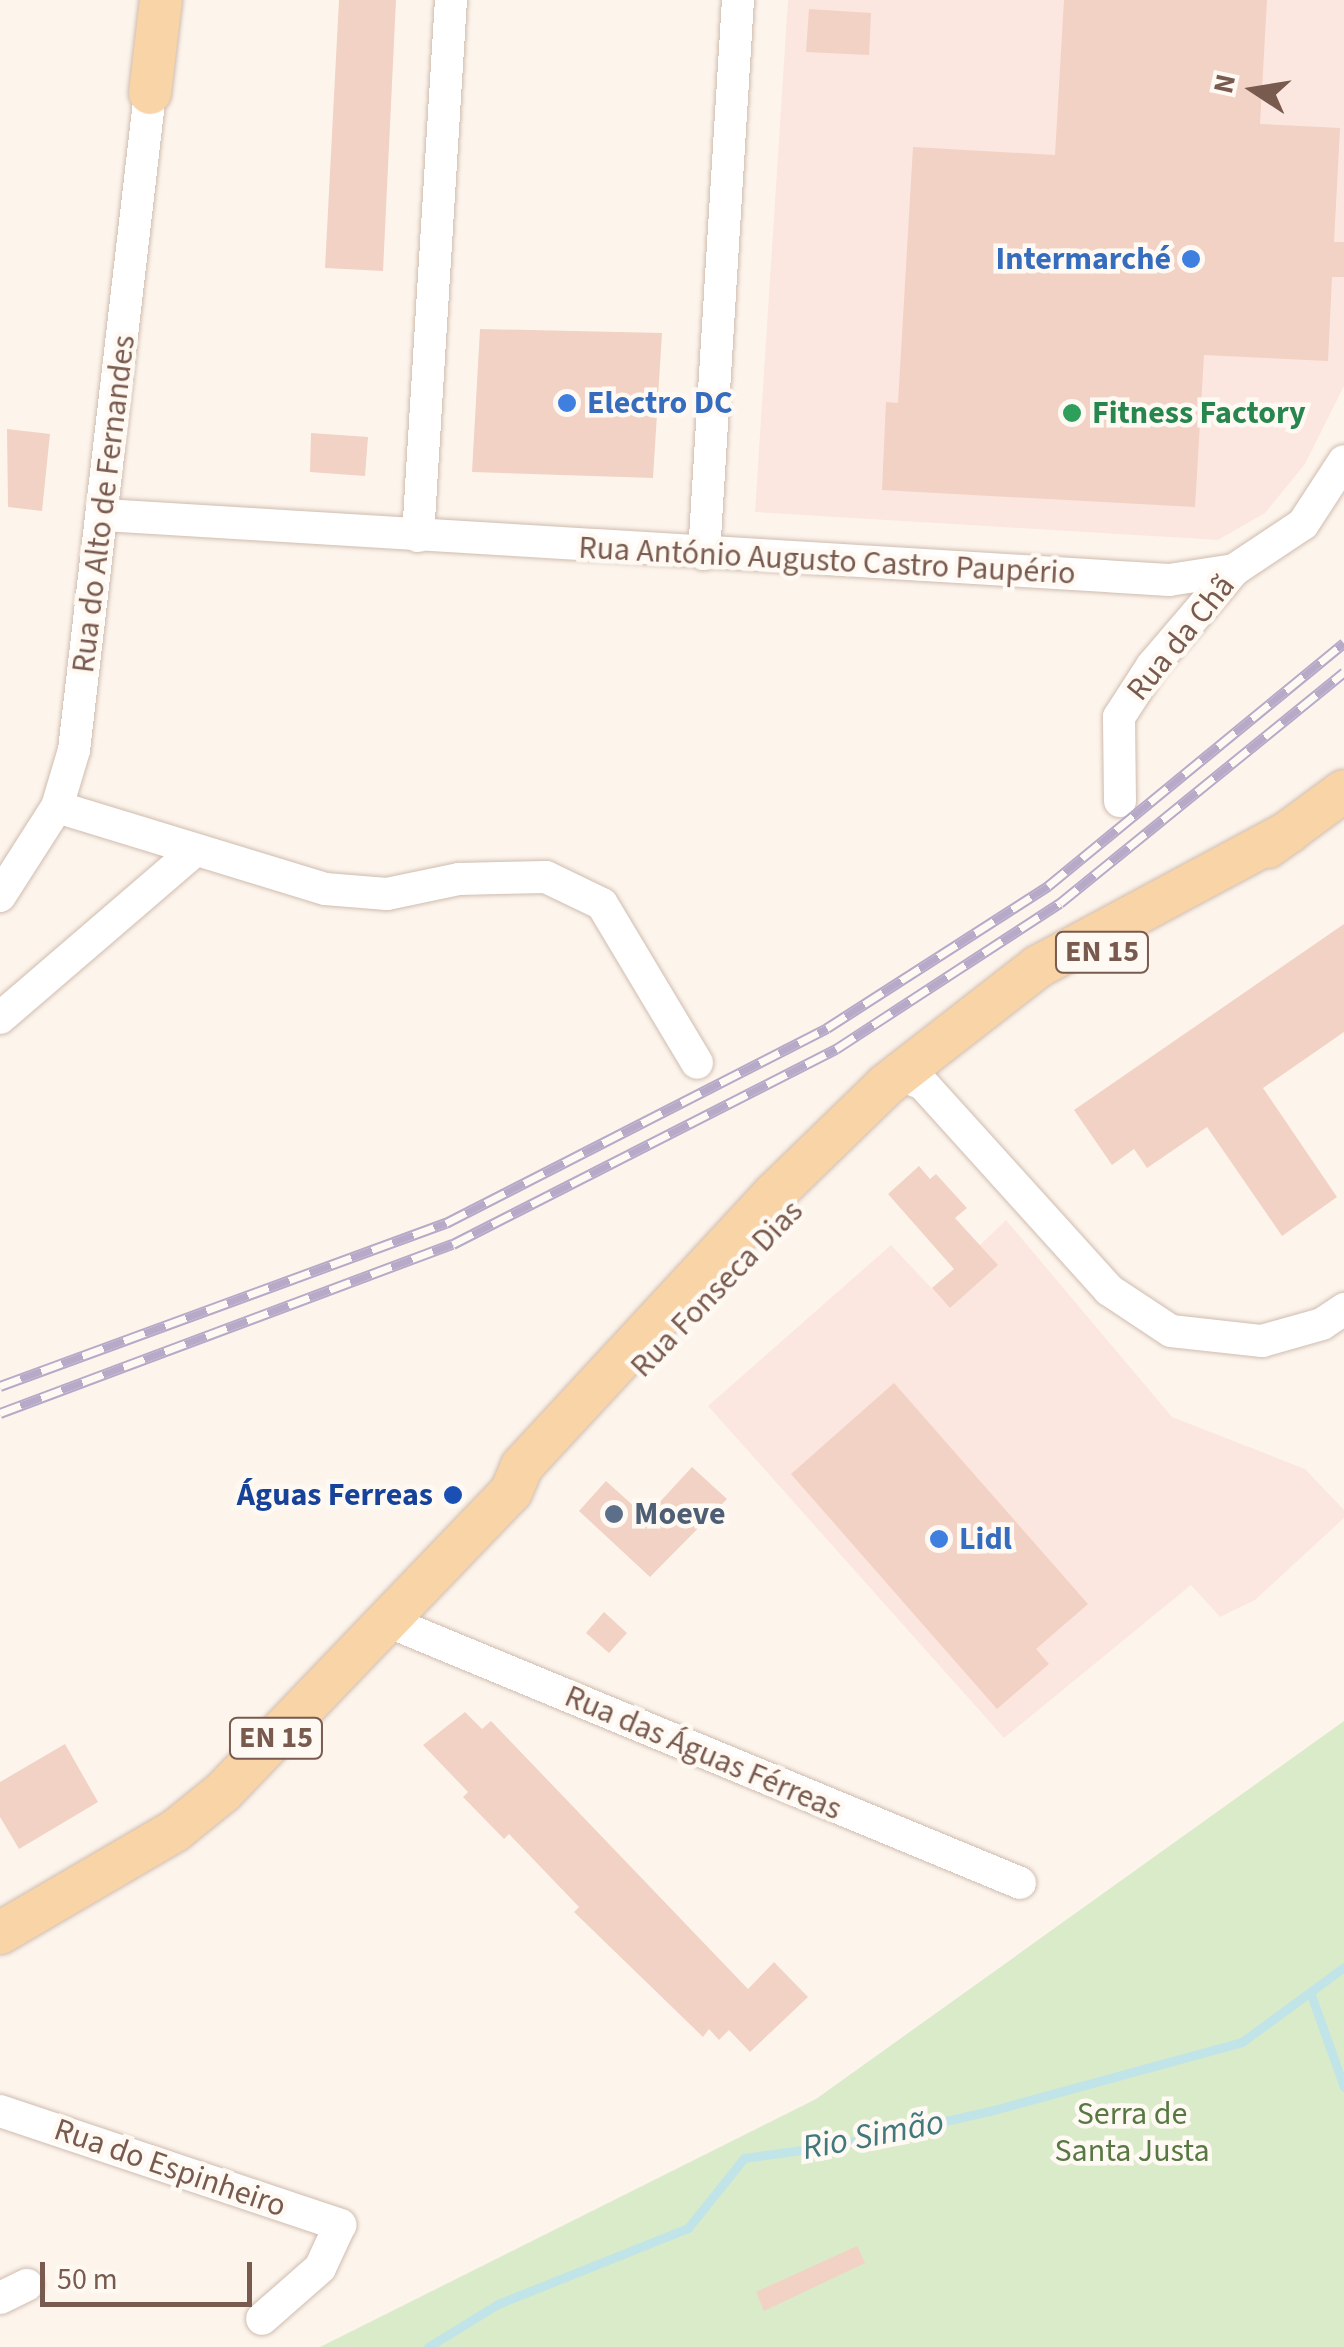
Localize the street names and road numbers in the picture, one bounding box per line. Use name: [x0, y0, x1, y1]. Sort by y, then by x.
street label: Rua do Alto de Fernandes: [64, 333, 144, 675]
street label: Rua António Augusto Castro Paupério: [578, 529, 1076, 593]
street label: Rua da Chã: [1119, 568, 1243, 708]
road number: EN 15: [1054, 927, 1150, 977]
street label: Rua Fonseca Dias: [623, 1192, 811, 1386]
street label: Rua das Águas Férreas: [559, 1677, 847, 1829]
road number: EN 15: [228, 1713, 324, 1763]
street label: Rua do Espinheiro: [49, 2110, 291, 2226]

